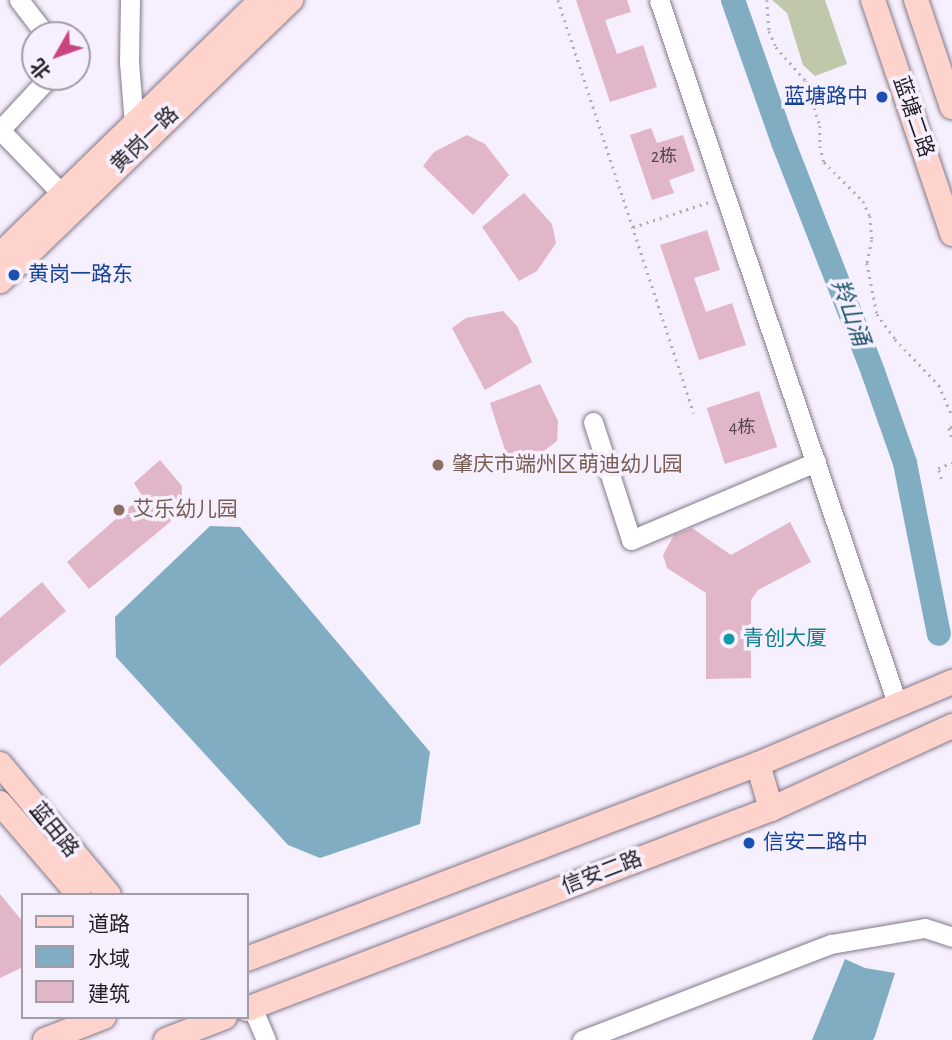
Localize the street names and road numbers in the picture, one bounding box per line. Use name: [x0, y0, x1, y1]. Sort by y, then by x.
street label: 蓝塘二路: [887, 73, 939, 161]
street label: 黄岗一路: [106, 102, 184, 178]
street label: 蓝田路: [24, 798, 84, 862]
street label: 信安二路: [558, 846, 646, 900]

